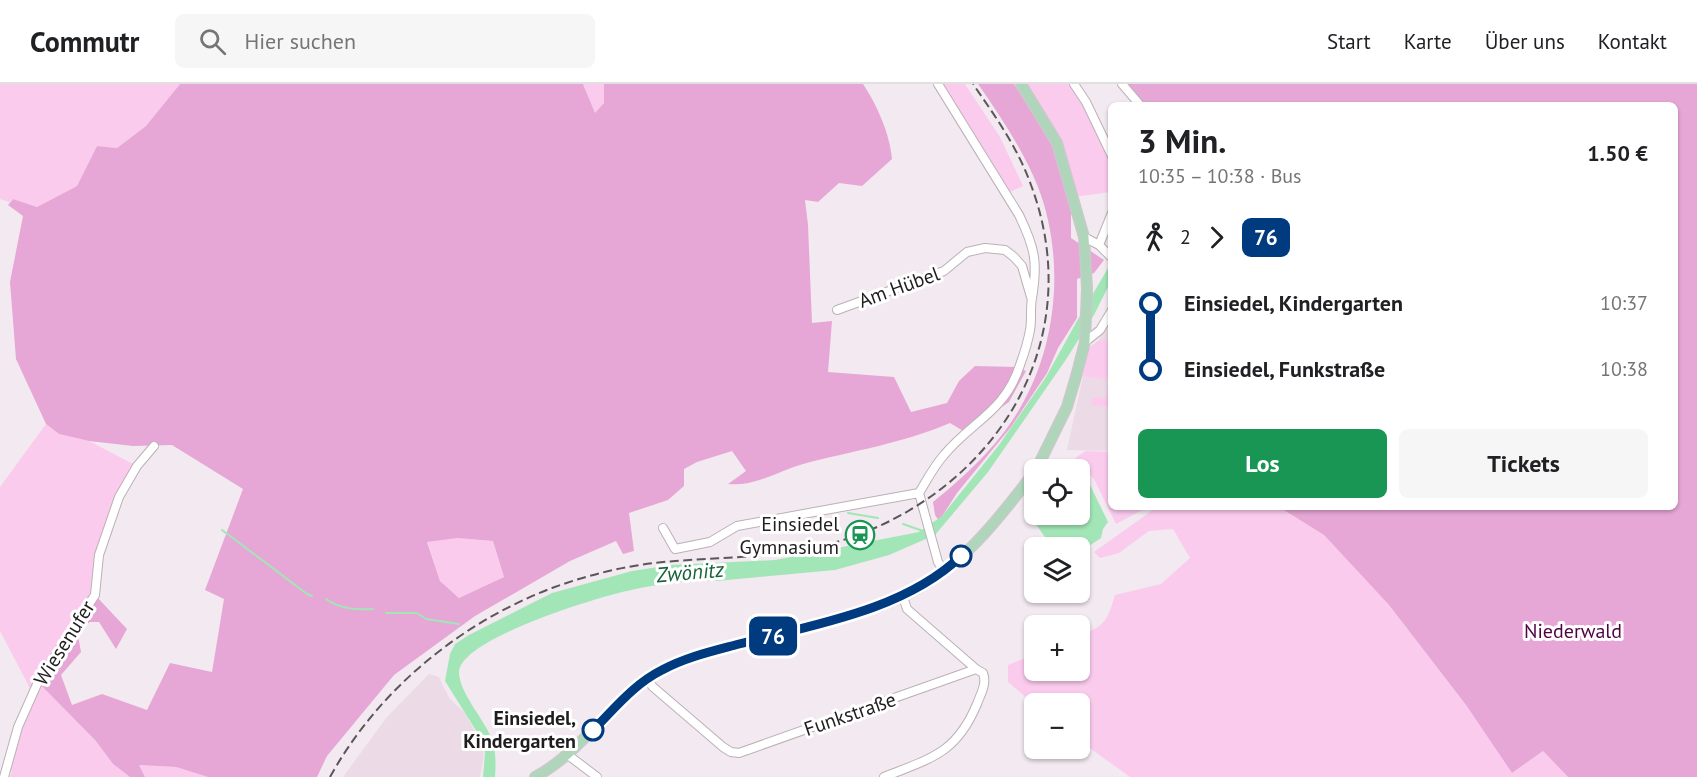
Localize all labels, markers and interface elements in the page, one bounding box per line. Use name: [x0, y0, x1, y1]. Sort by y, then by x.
search box: [175, 14, 595, 68]
text: Commutr: [30, 23, 139, 60]
icon: search: [196, 25, 229, 58]
text: Hier suchen: [244, 27, 356, 55]
text: Start: [1327, 28, 1371, 55]
text: Karte: [1404, 28, 1452, 55]
text: Über uns: [1485, 28, 1565, 55]
text: Kontakt: [1598, 28, 1667, 55]
text: 3 Min.: [1138, 119, 1226, 162]
text: 1.50 €: [1587, 139, 1648, 167]
text: 10:35 – 10:38 · Bus: [1138, 163, 1302, 189]
icon: walk: [1138, 221, 1171, 254]
icon: forward: [1200, 221, 1233, 254]
text: 2: [1180, 224, 1191, 250]
text: 76: [1254, 224, 1278, 251]
street label: Am Hübel: [855, 260, 943, 314]
text: Einsiedel, Kindergarten: [1184, 289, 1403, 317]
text: 10:37: [1600, 290, 1648, 316]
text: Einsiedel, Funkstraße: [1184, 355, 1385, 383]
text: 10:38: [1600, 356, 1648, 382]
button: Los: [1138, 429, 1387, 498]
button: Tickets: [1399, 429, 1648, 498]
map controls: [1024, 459, 1090, 759]
button: locate: [1024, 459, 1090, 525]
place label: Einsiedel Gymnasium: [740, 511, 839, 560]
station icon: Einsiedel Gymnasium: [844, 519, 876, 551]
button: layers: [1024, 537, 1090, 603]
unlabelled marker: [950, 545, 972, 567]
water label: Zwönitz: [654, 556, 726, 588]
street label: Wiesenufer: [28, 595, 100, 690]
button: +: [1024, 615, 1090, 681]
line badge: 76: [746, 616, 800, 656]
park label: Niederwald: [1524, 618, 1622, 644]
text: 76: [761, 623, 785, 650]
street label: Funkstraße: [801, 686, 899, 742]
button: −: [1024, 693, 1090, 759]
place label: Einsiedel, Kindergarten: [463, 705, 576, 754]
marker: Einsiedel, Kindergarten: [582, 719, 604, 741]

